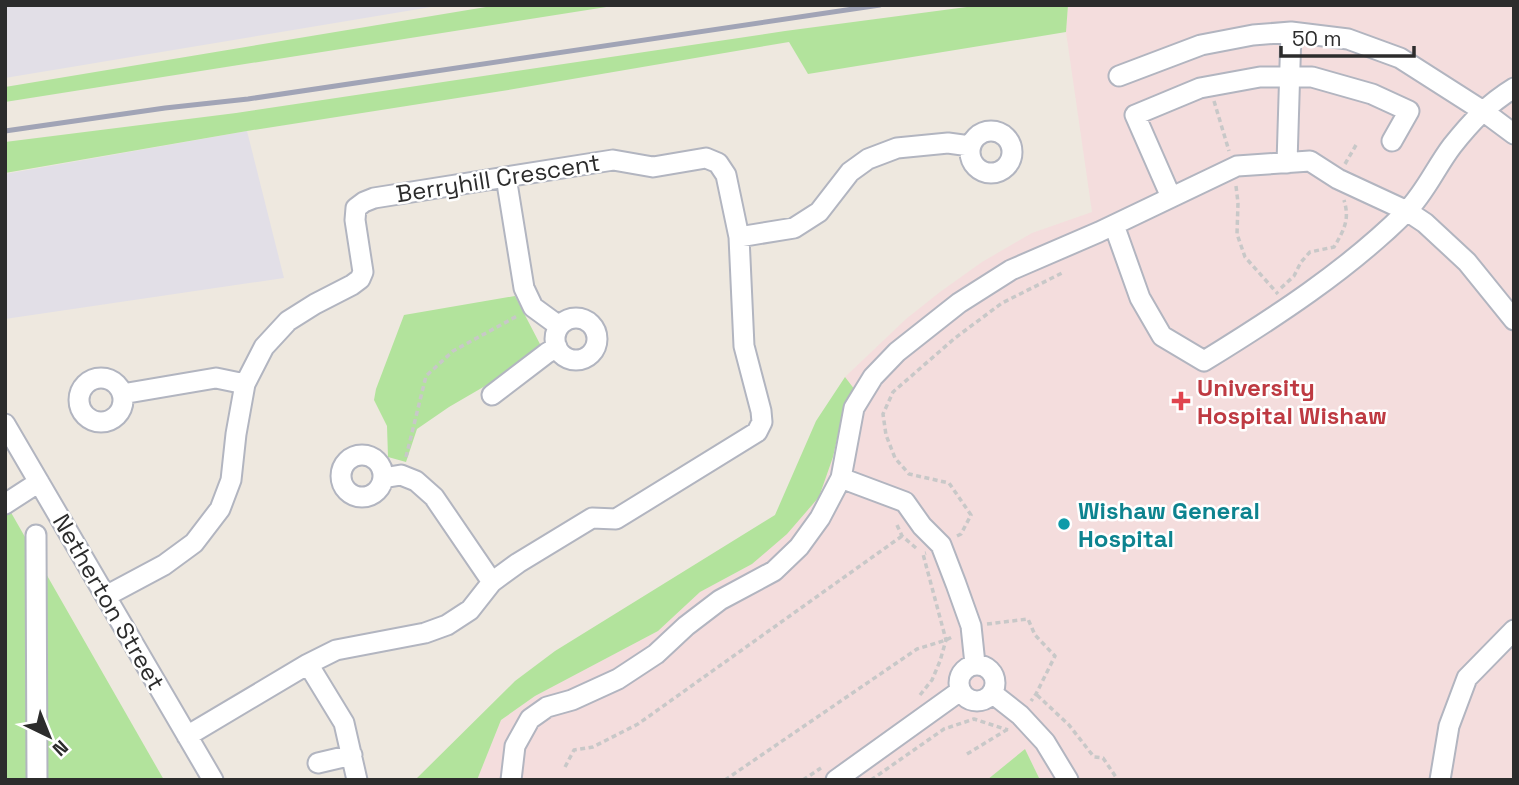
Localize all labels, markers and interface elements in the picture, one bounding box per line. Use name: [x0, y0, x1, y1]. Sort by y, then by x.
scale bar: [1281, 14, 1414, 58]
text: 50 m: [1292, 25, 1342, 52]
street label: Berryhill Crescent: [394, 147, 602, 209]
place label: University Hospital Wishaw: [1197, 372, 1387, 431]
marker: University Hospital Wishaw: [1171, 391, 1191, 411]
place label: Wishaw General Hospital: [1078, 495, 1260, 554]
street label: Netherton Street: [46, 508, 172, 696]
marker: Wishaw General Hospital: [1056, 516, 1072, 532]
north arrow: [14, 701, 84, 771]
text: N: [47, 735, 73, 762]

